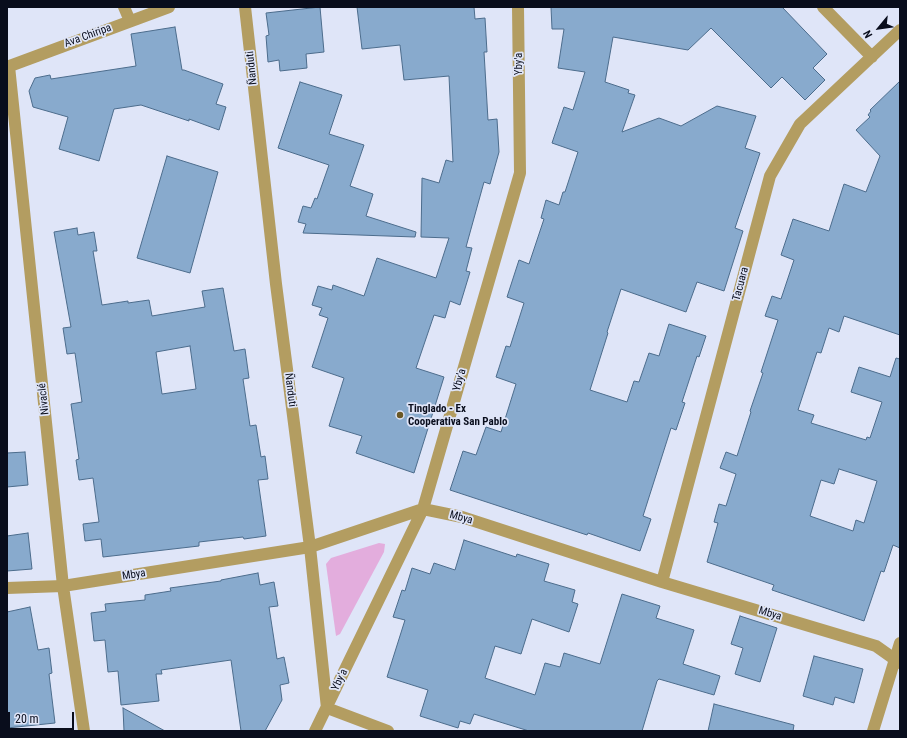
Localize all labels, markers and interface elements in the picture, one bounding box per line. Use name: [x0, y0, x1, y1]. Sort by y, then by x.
north arrow: [859, 8, 899, 48]
street label: Ava Chiripa: [63, 21, 113, 51]
text: N: [861, 28, 875, 40]
street label: Ñanduti: [244, 50, 260, 86]
street label: Yby'a: [512, 53, 526, 75]
street label: Tacuara: [730, 266, 752, 302]
street label: Yby'a: [451, 367, 469, 393]
street label: Ñanduti: [281, 372, 299, 408]
street label: Nivaclé: [36, 382, 52, 416]
place label: Tinglado - Ex Cooperativa San Pablo: [408, 402, 507, 428]
marker: Tinglado - Ex Cooperativa San Pablo: [395, 410, 405, 420]
street label: Mbya: [448, 509, 474, 527]
street label: Mbya: [121, 567, 147, 583]
street label: Mbya: [757, 604, 783, 624]
street label: Yby'a: [329, 667, 351, 693]
scale bar: [10, 704, 76, 730]
text: 20 m: [15, 712, 39, 726]

